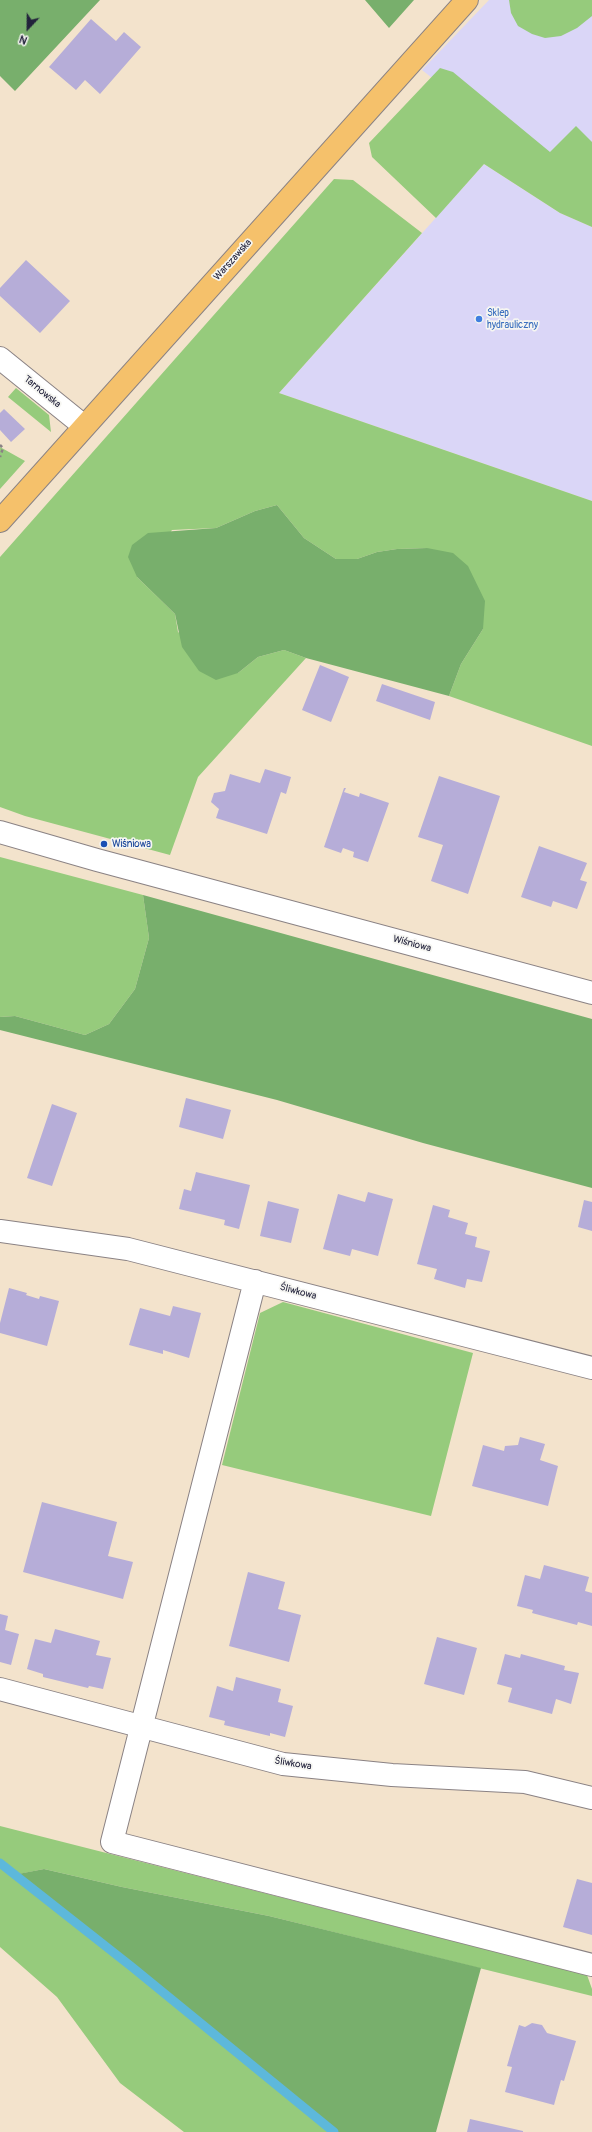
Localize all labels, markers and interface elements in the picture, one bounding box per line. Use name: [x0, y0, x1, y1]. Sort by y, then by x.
north arrow: [8, 8, 48, 48]
text: N: [17, 32, 29, 47]
street label: Warszawska: [211, 237, 255, 283]
place label: Sklep hydrauliczny: [487, 307, 538, 330]
marker: Sklep hydrauliczny: [474, 314, 484, 324]
street label: Tarnowska: [21, 373, 63, 411]
place label: Wiśniowa: [112, 838, 151, 850]
marker: Wiśniowa: [99, 839, 109, 849]
street label: Wiśniowa: [392, 933, 432, 955]
street label: Śliwkowa: [278, 1281, 318, 1303]
street label: Śliwkowa: [273, 1755, 313, 1773]

